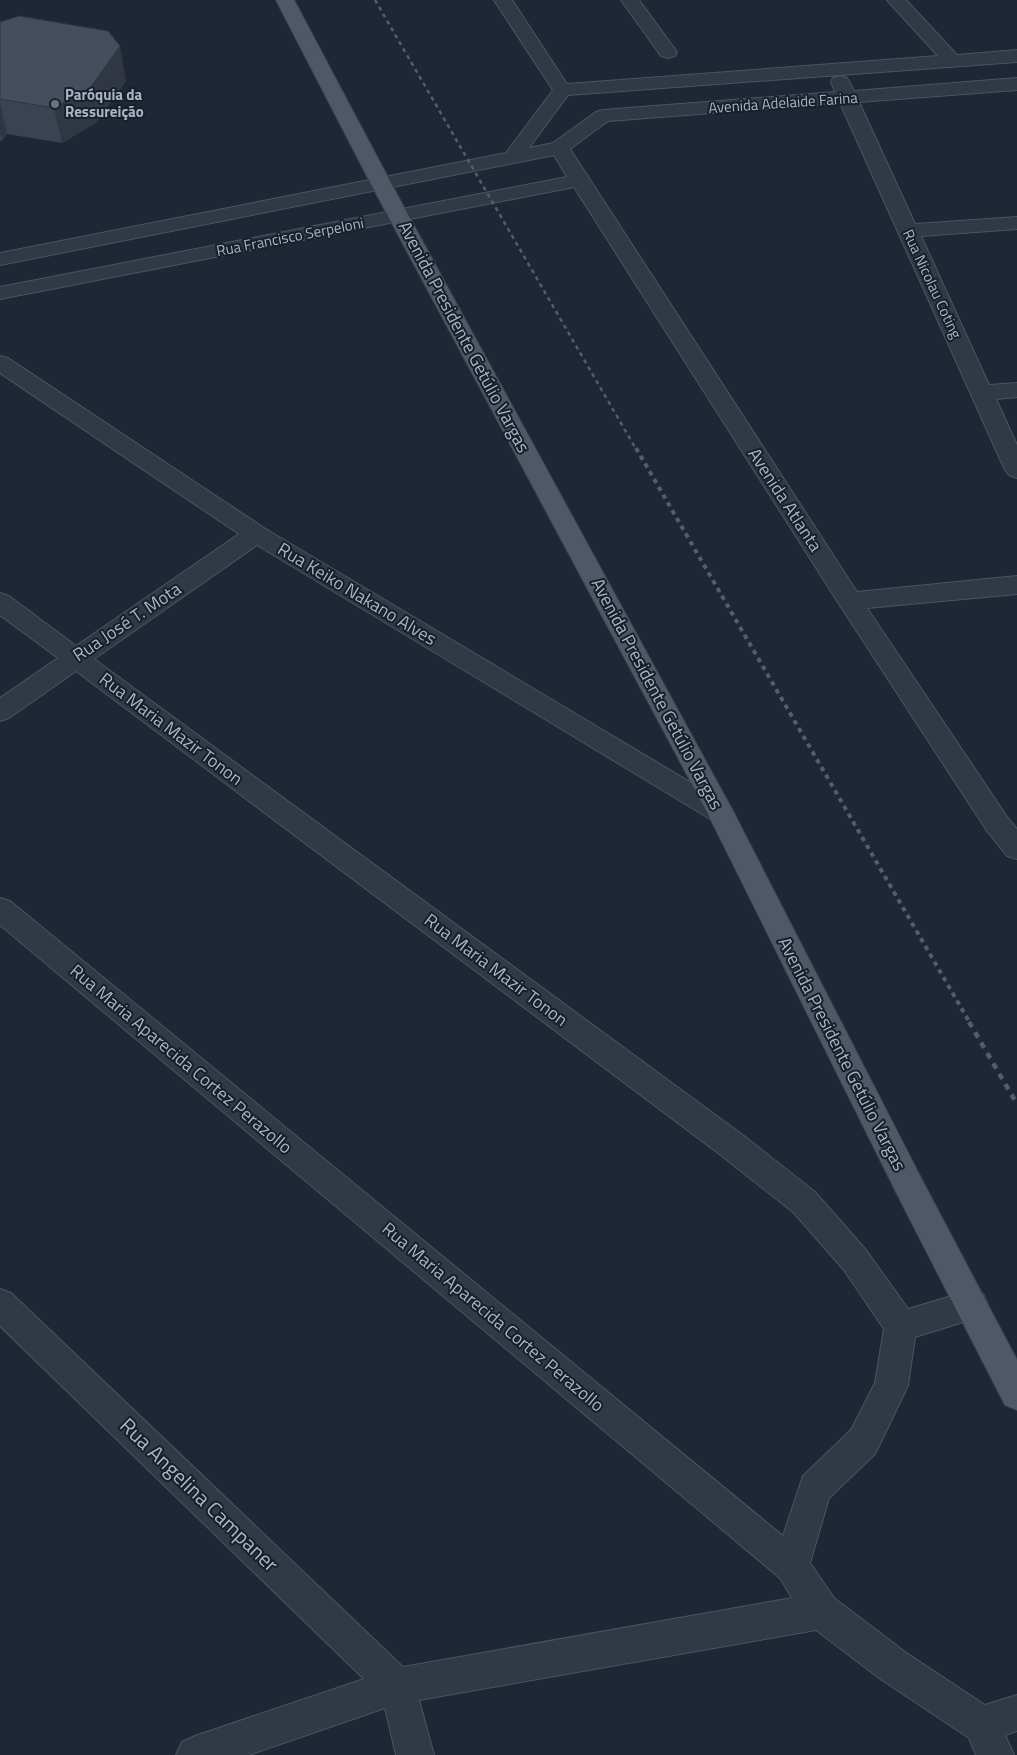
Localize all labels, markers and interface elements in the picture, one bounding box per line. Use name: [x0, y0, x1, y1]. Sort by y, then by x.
place label: Paróquia da Ressureição: [65, 83, 144, 123]
street label: Avenida Adelaide Farina: [707, 86, 859, 119]
marker: Paróquia da Ressureição: [49, 98, 61, 110]
street label: Rua Francisco Serpeloni: [214, 211, 366, 262]
street label: Avenida Presidente Getúlio Vargas: [392, 216, 537, 458]
street label: Rua Nicolau Coting: [897, 225, 968, 342]
street label: Avenida Atlanta: [742, 442, 829, 557]
street label: Rua Keiko Nakano Alves: [273, 535, 442, 652]
street label: Avenida Presidente Getúlio Vargas: [585, 573, 730, 815]
street label: Rua José T. Mota: [67, 575, 186, 668]
street label: Rua Maria Mazir Tonon: [94, 666, 249, 792]
street label: Rua Maria Mazir Tonon: [419, 907, 574, 1033]
street label: Avenida Presidente Getúlio Vargas: [772, 932, 913, 1175]
street label: Rua Maria Aparecida Cortez Perazollo: [64, 957, 298, 1160]
street label: Rua Maria Aparecida Cortez Perazollo: [376, 1215, 610, 1418]
street label: Rua Angelina Campaner: [113, 1410, 287, 1579]

